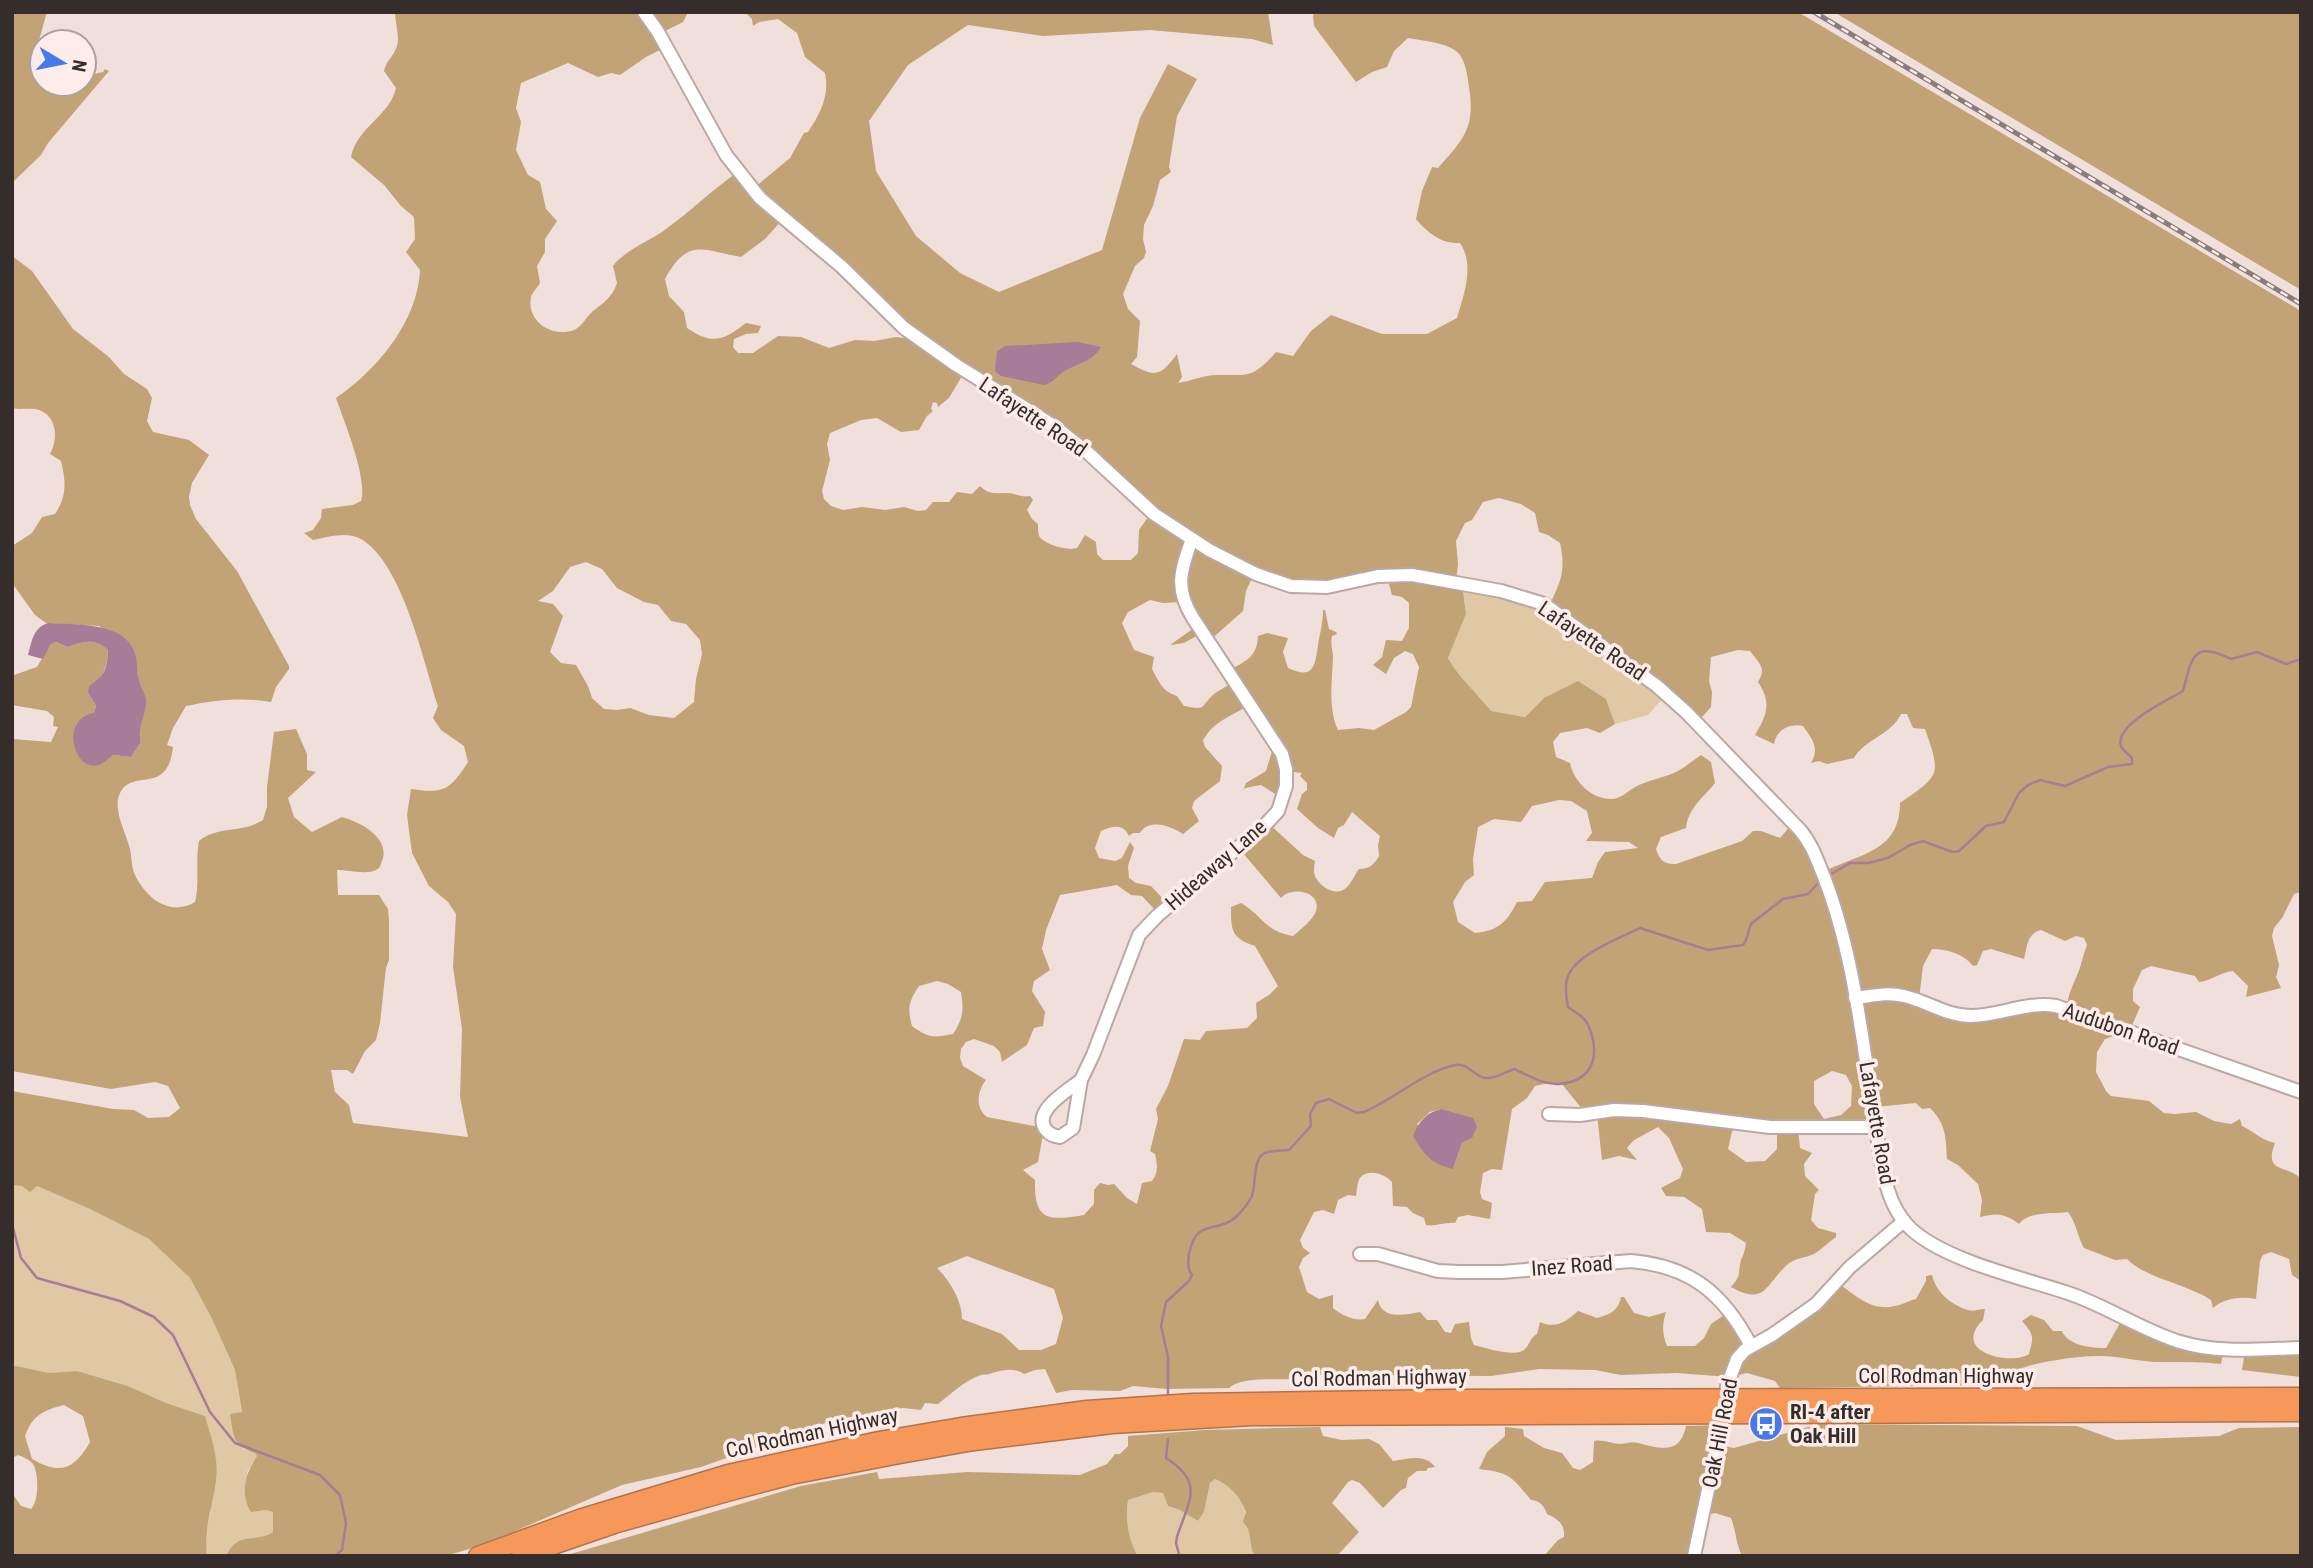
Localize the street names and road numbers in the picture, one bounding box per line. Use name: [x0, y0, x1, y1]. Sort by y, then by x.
street label: Lafayette Road: [975, 372, 1091, 462]
street label: Lafayette Road: [1534, 596, 1650, 686]
street label: Hideaway Lane: [1161, 815, 1271, 915]
street label: Audubon Road: [2060, 998, 2182, 1060]
street label: Lafayette Road: [1854, 1060, 1900, 1186]
street label: Inez Road: [1531, 1251, 1613, 1281]
street label: Col Rodman Highway: [1291, 1364, 1467, 1392]
street label: Col Rodman Highway: [1858, 1364, 2034, 1388]
street label: Oak Hill Road: [1698, 1376, 1742, 1490]
street label: Col Rodman Highway: [724, 1403, 901, 1463]

